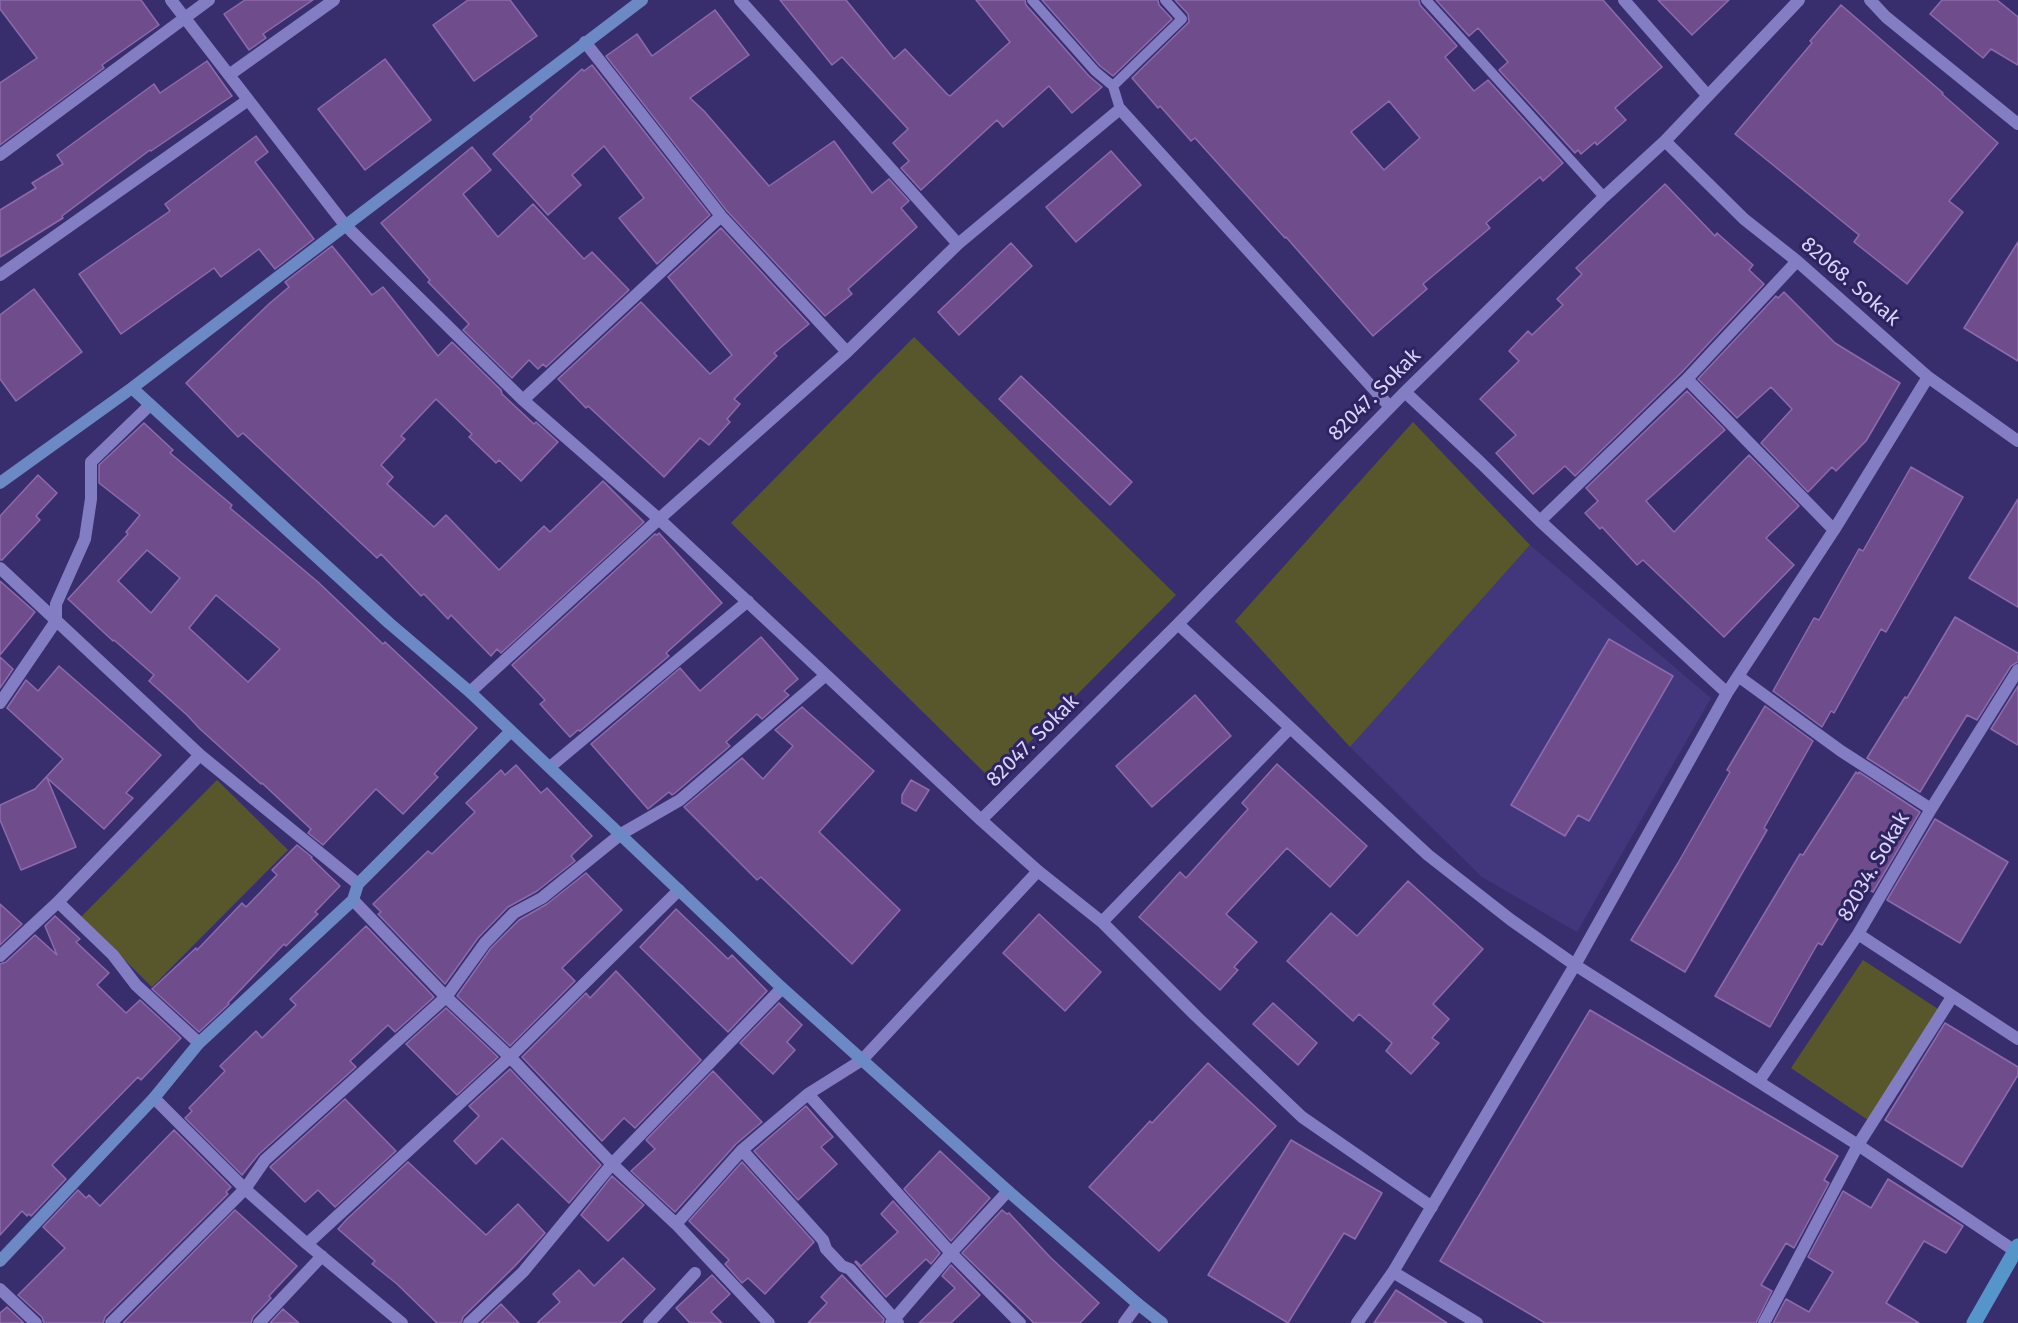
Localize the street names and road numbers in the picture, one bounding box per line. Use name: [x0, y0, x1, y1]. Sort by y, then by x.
street label: 82068. Sokak: [1795, 232, 1905, 332]
street label: 82047. Sokak: [1324, 344, 1426, 446]
street label: 82047. Sokak: [982, 690, 1084, 792]
street label: 82034. Sokak: [1833, 808, 1915, 926]

